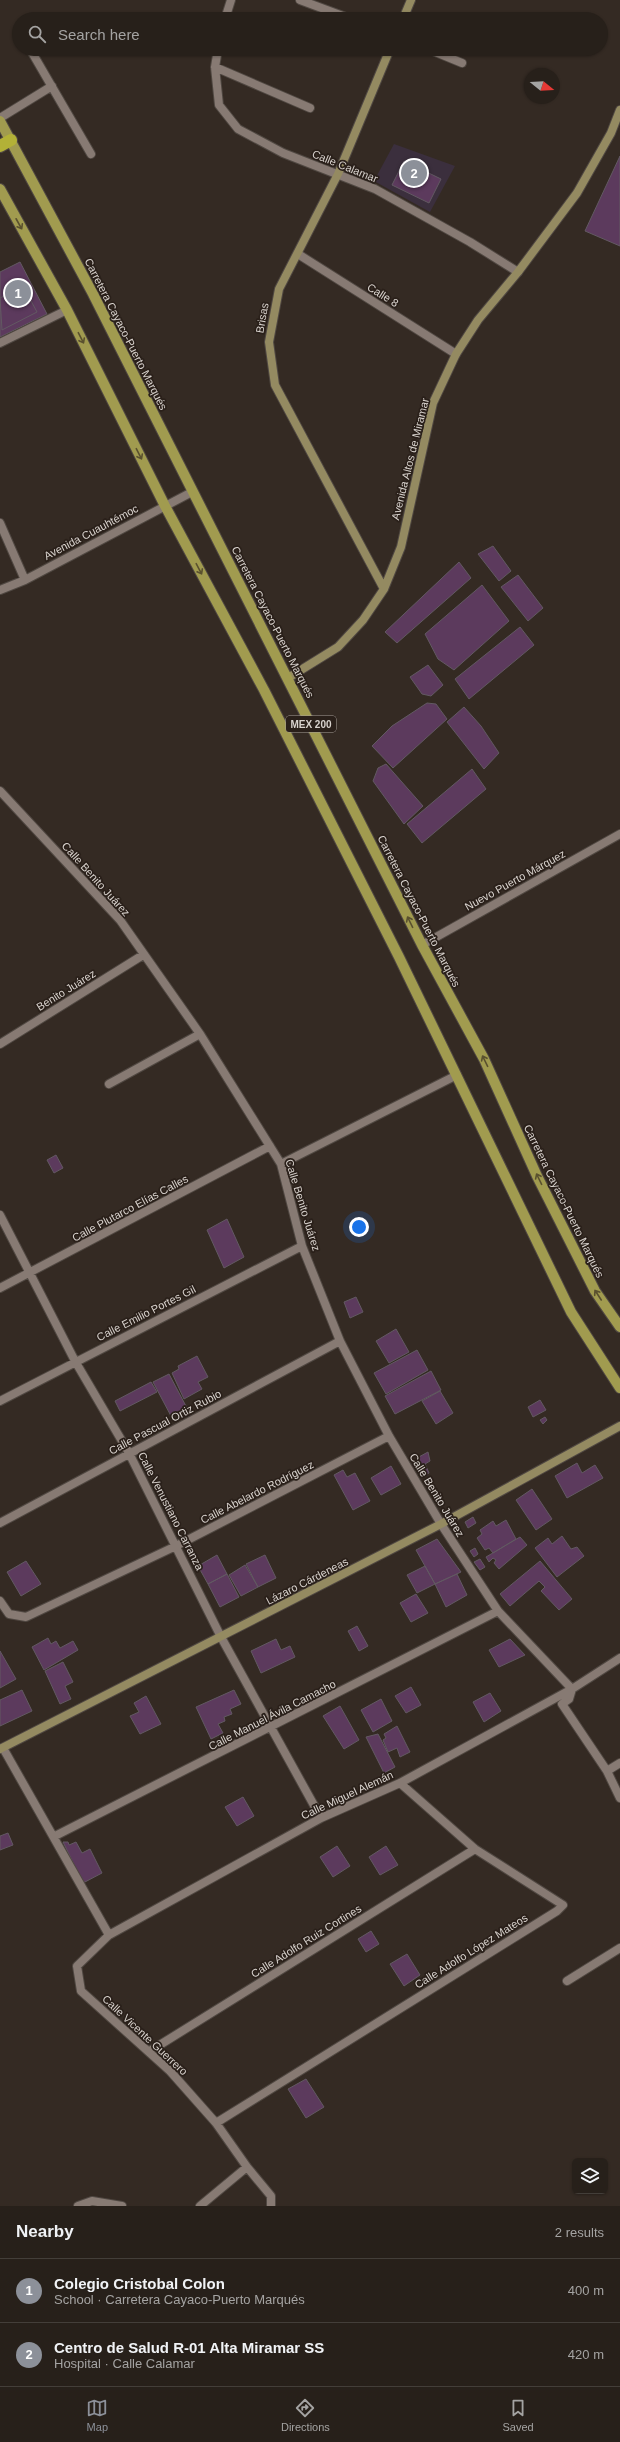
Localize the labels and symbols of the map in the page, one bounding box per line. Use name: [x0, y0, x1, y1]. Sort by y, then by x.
north arrow: [524, 68, 560, 104]
street label: Calle Calamar: [310, 147, 380, 185]
pin: 2: [401, 158, 427, 188]
one-way arrow: [15, 217, 23, 229]
street label: Carretera Cayaco-Puerto Marqués: [82, 256, 170, 412]
pin: 1: [5, 278, 31, 308]
street label: Calle 8: [365, 281, 401, 309]
street label: Brisas: [253, 301, 271, 334]
one-way arrow: [77, 332, 85, 344]
street label: Avenida Altos de Miramar: [389, 397, 431, 521]
one-way arrow: [136, 448, 143, 460]
street label: Avenida Cuauhtémoc: [42, 502, 141, 562]
street label: Carretera Cayaco-Puerto Marqués: [229, 544, 317, 700]
one-way arrow: [196, 563, 204, 575]
road number: MEX 200: [286, 716, 336, 732]
street label: Carretera Cayaco-Puerto Marqués: [375, 833, 463, 989]
street label: Calle Benito Juárez: [60, 840, 132, 918]
street label: Nuevo Puerto Márquez: [463, 847, 567, 913]
one-way arrow: [406, 916, 413, 928]
street label: Benito Juárez: [34, 967, 98, 1013]
one-way arrow: [481, 1055, 488, 1067]
street label: Carretera Cayaco-Puerto Marqués: [522, 1123, 607, 1280]
street label: Calle Benito Juárez: [283, 1158, 323, 1252]
street label: Calle Plutarco Elías Calles: [70, 1172, 190, 1244]
one-way arrow: [535, 1173, 542, 1185]
your location: [349, 1217, 369, 1237]
street label: Calle Emilio Portes Gil: [95, 1283, 197, 1343]
one-way arrow: [594, 1290, 602, 1301]
street label: Calle Pascual Ortiz Rubio: [107, 1387, 223, 1457]
street label: Calle Venustiano Carranza: [136, 1450, 206, 1573]
street label: Calle Benito Juárez: [407, 1451, 467, 1539]
street label: Calle Abelardo Rodríguez: [198, 1458, 316, 1526]
street label: Lázaro Cárdeneas: [264, 1555, 350, 1607]
street label: Calle Manuel Ávila Camacho: [206, 1678, 338, 1752]
street label: Calle Miguel Alemán: [299, 1768, 395, 1822]
street label: Calle Adolfo Ruiz Cortines: [249, 1902, 364, 1980]
street label: Calle Adolfo López Mateos: [412, 1911, 530, 1991]
street label: Calle Vicente Guerrero: [100, 1993, 190, 2077]

